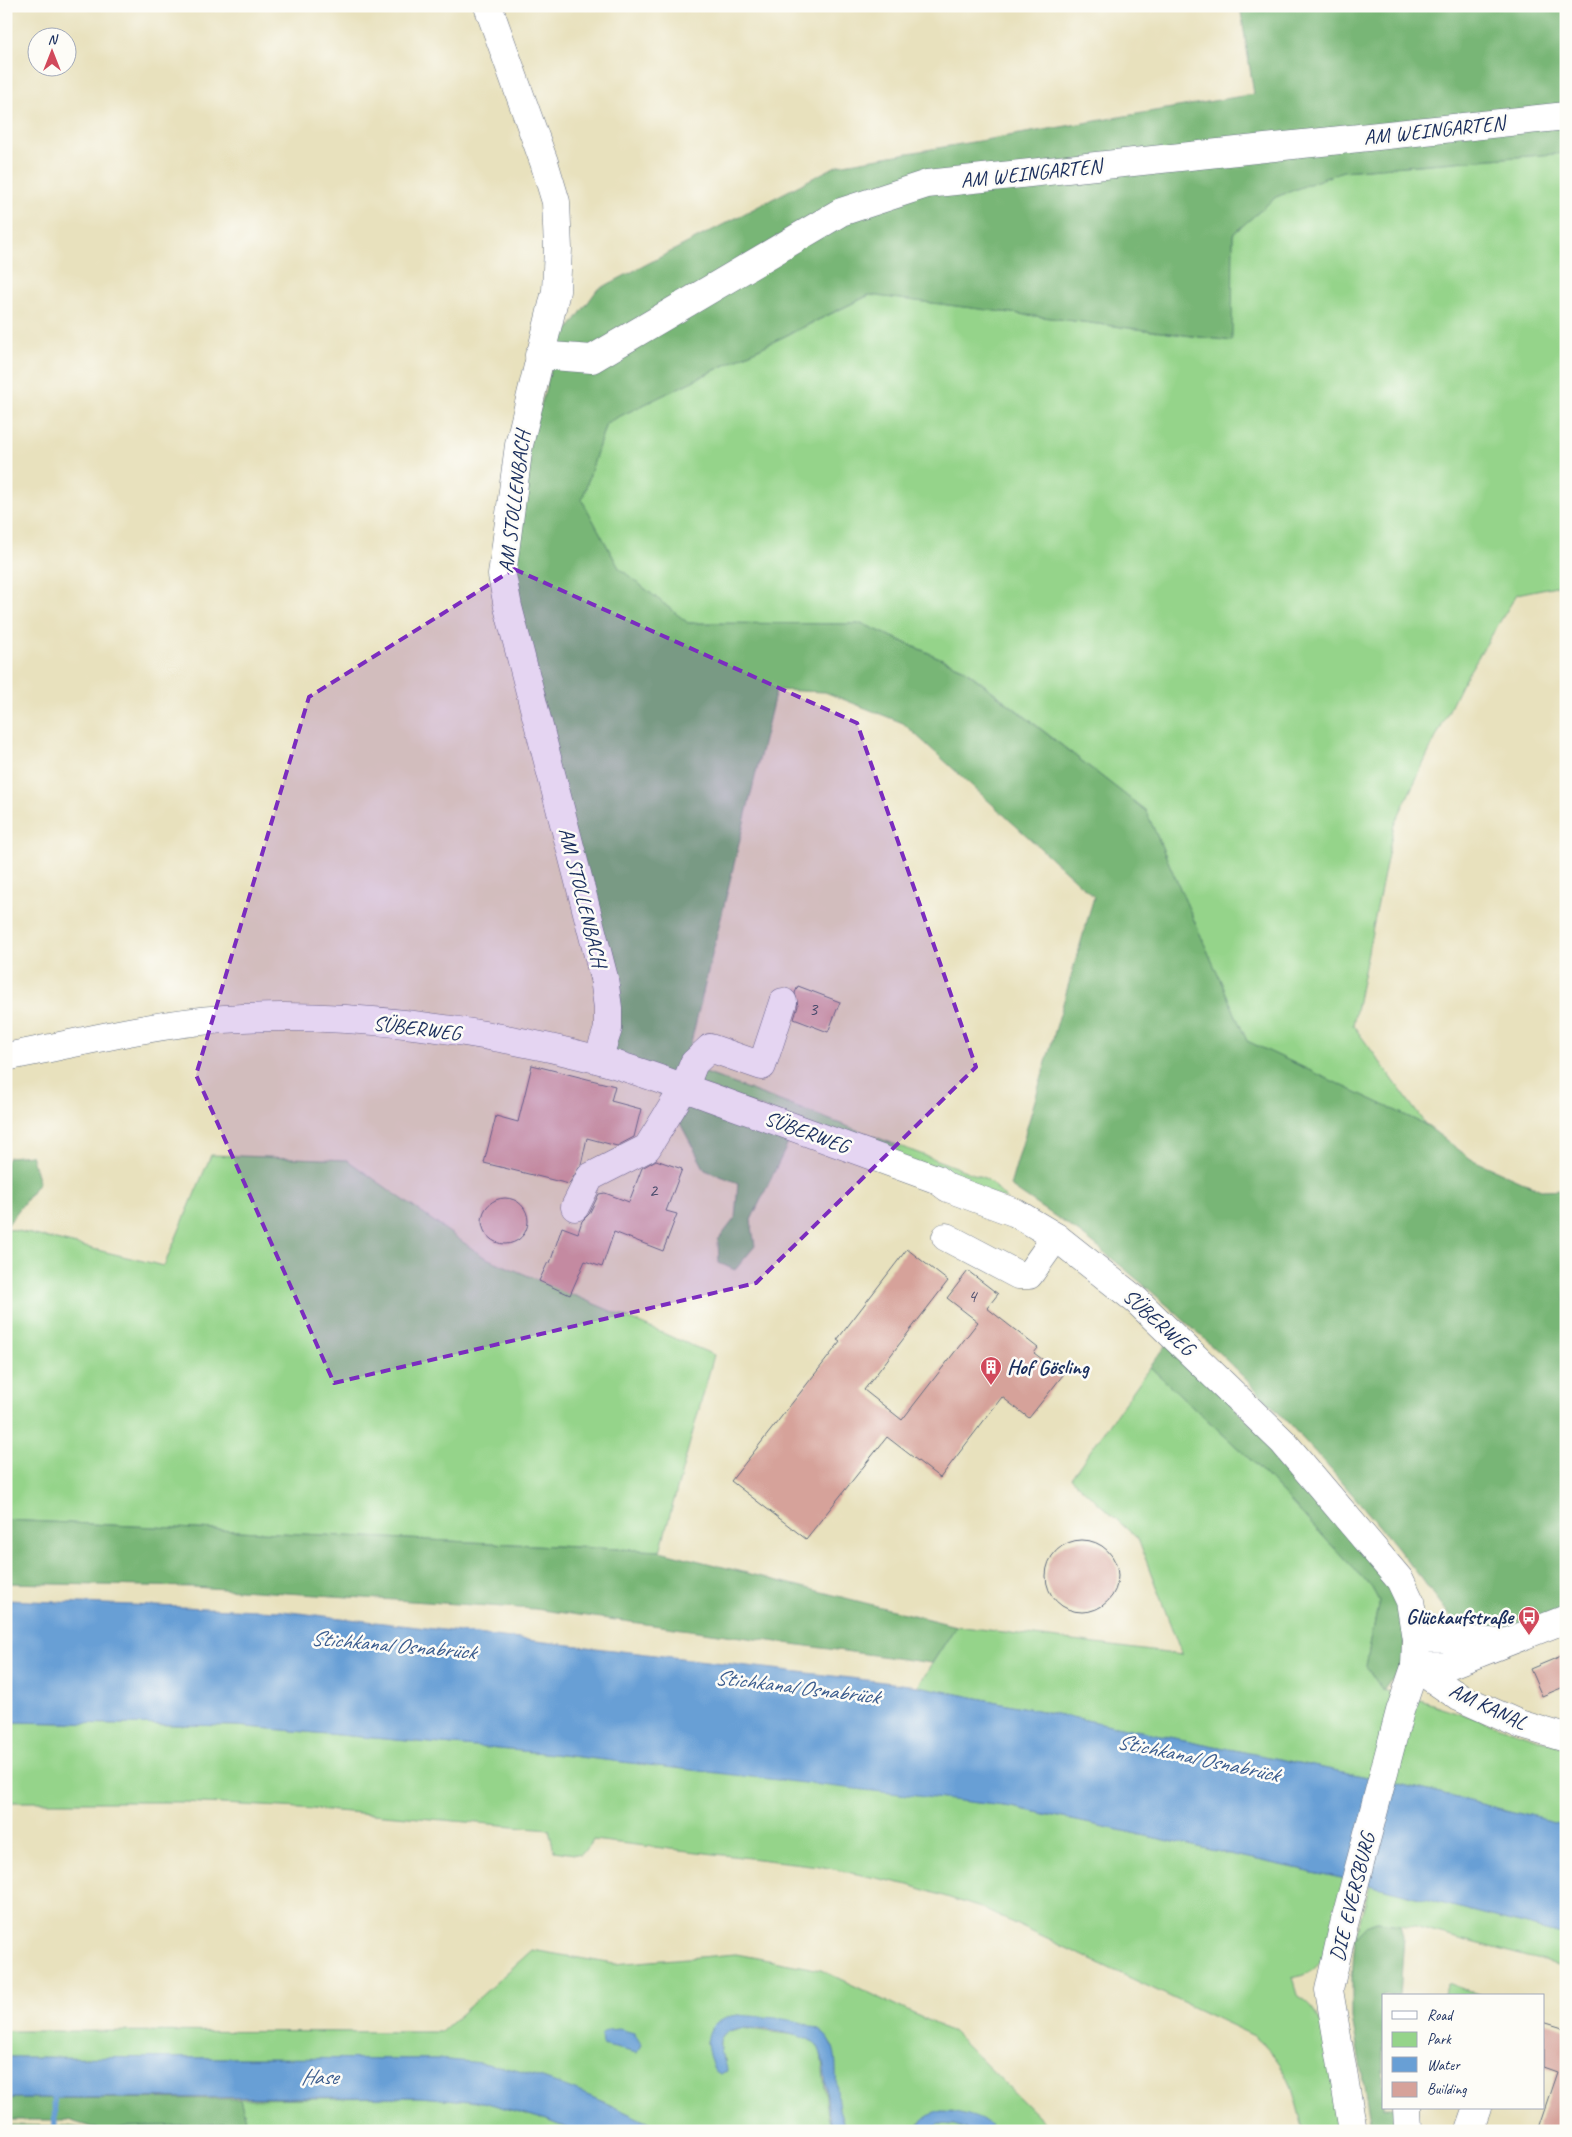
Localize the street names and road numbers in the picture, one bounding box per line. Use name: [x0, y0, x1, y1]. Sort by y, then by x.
street label: AM WEINGARTEN: [1362, 109, 1509, 150]
street label: AM WEINGARTEN: [959, 152, 1106, 193]
street label: AM STOLLENBACH: [492, 426, 536, 574]
street label: AM STOLLENBACH: [553, 825, 614, 972]
street label: SÜBERWEG: [372, 1010, 465, 1047]
street label: SÜBERWEG: [761, 1105, 855, 1160]
street label: SÜBERWEG: [1118, 1283, 1202, 1363]
street label: AM KANAL: [1445, 1677, 1532, 1736]
street label: DIE EVERSBURG: [1324, 1828, 1381, 1964]

